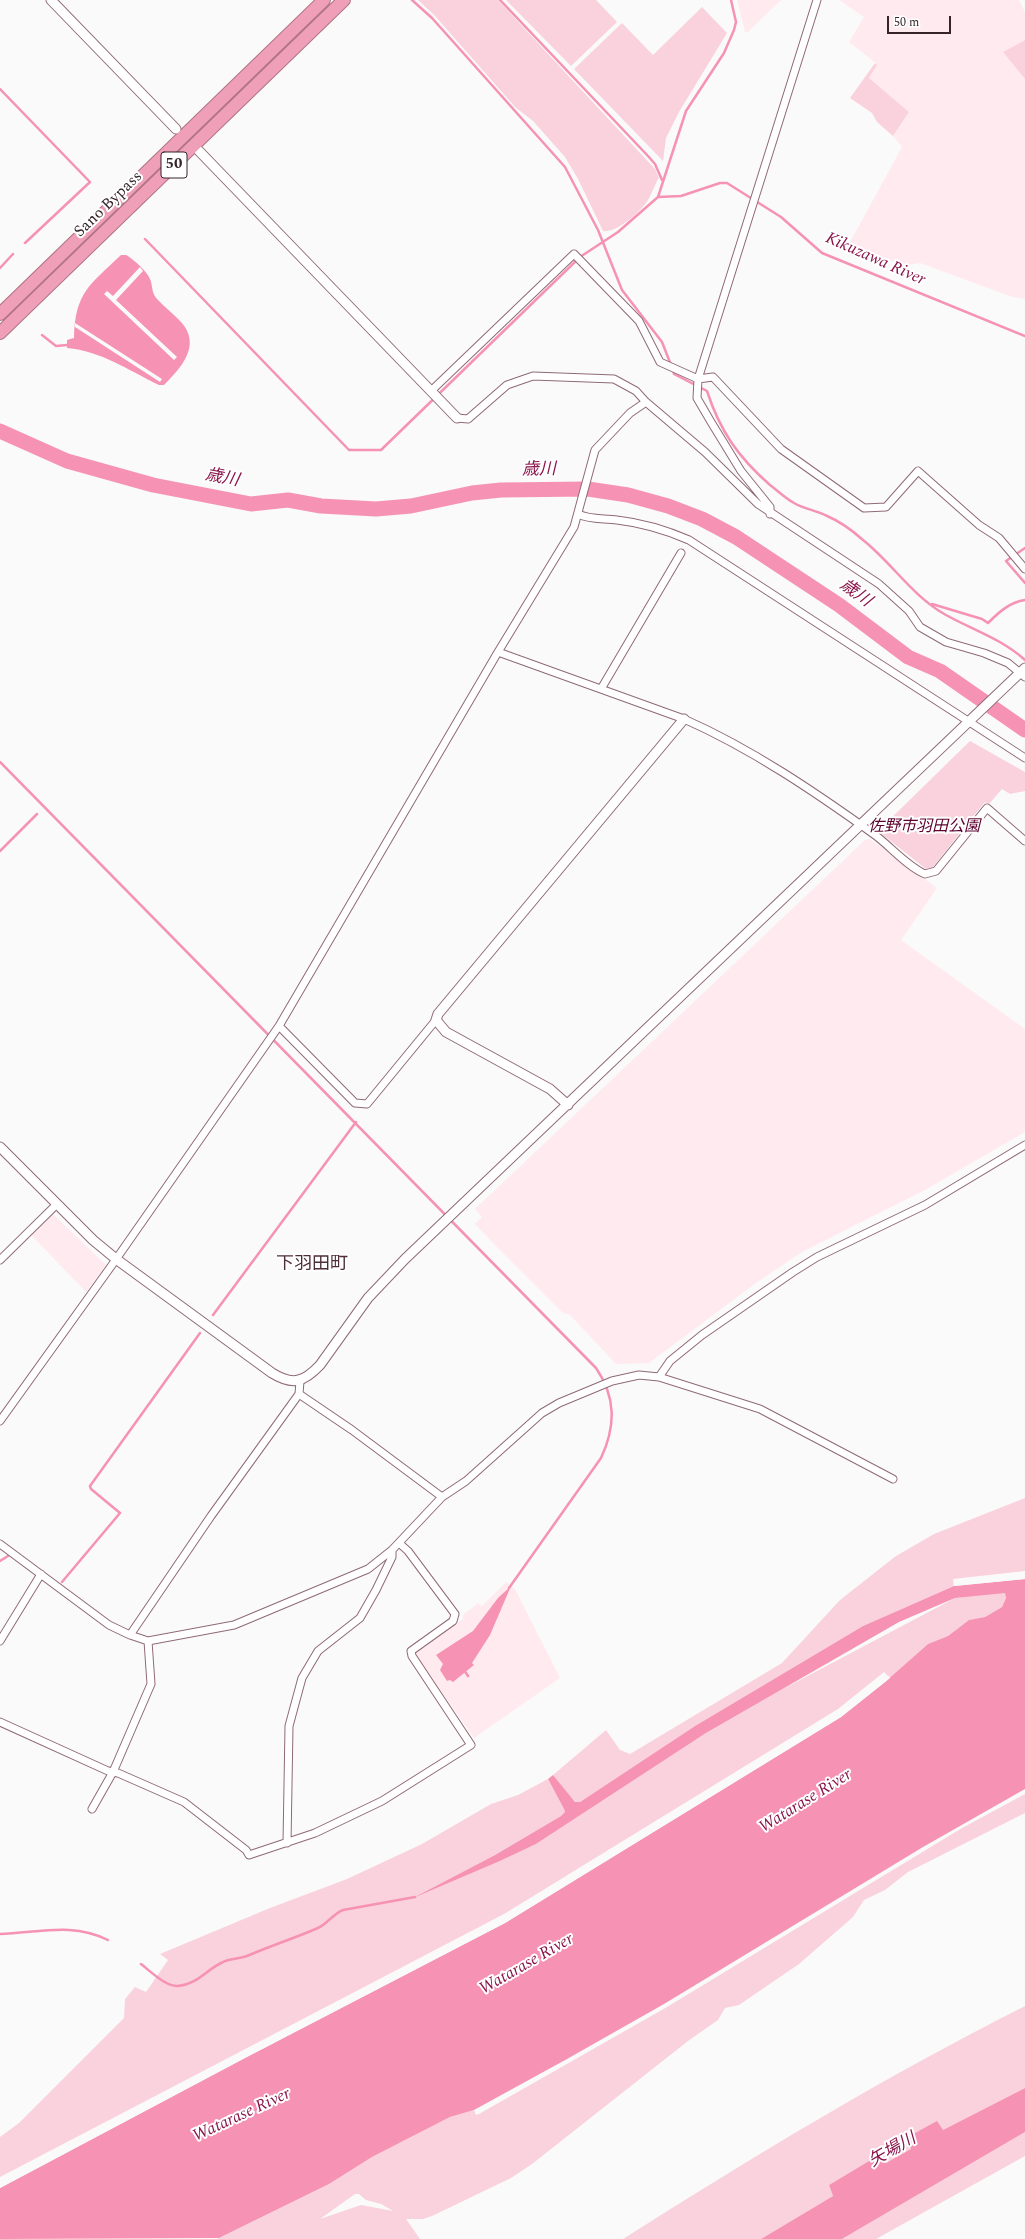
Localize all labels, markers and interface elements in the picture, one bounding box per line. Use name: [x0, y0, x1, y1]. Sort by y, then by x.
scale bar: [889, 8, 953, 34]
text: 50 m: [894, 13, 919, 32]
road number: 50: [161, 152, 187, 178]
street label: Sano Bypass: [71, 168, 147, 242]
water label: Kikuzawa River: [822, 229, 928, 291]
water label: 歳川: [522, 461, 556, 481]
water label: 歳川: [203, 466, 241, 492]
water label: 歳川: [835, 576, 875, 612]
park label: 佐野市羽田公園: [868, 818, 980, 838]
district label: 下羽田町: [276, 1254, 348, 1276]
water label: Watarase River: [756, 1765, 856, 1839]
water label: Watarase River: [476, 1930, 578, 2000]
water label: Watarase River: [190, 2084, 294, 2148]
water label: 矢場川: [866, 2129, 920, 2173]

